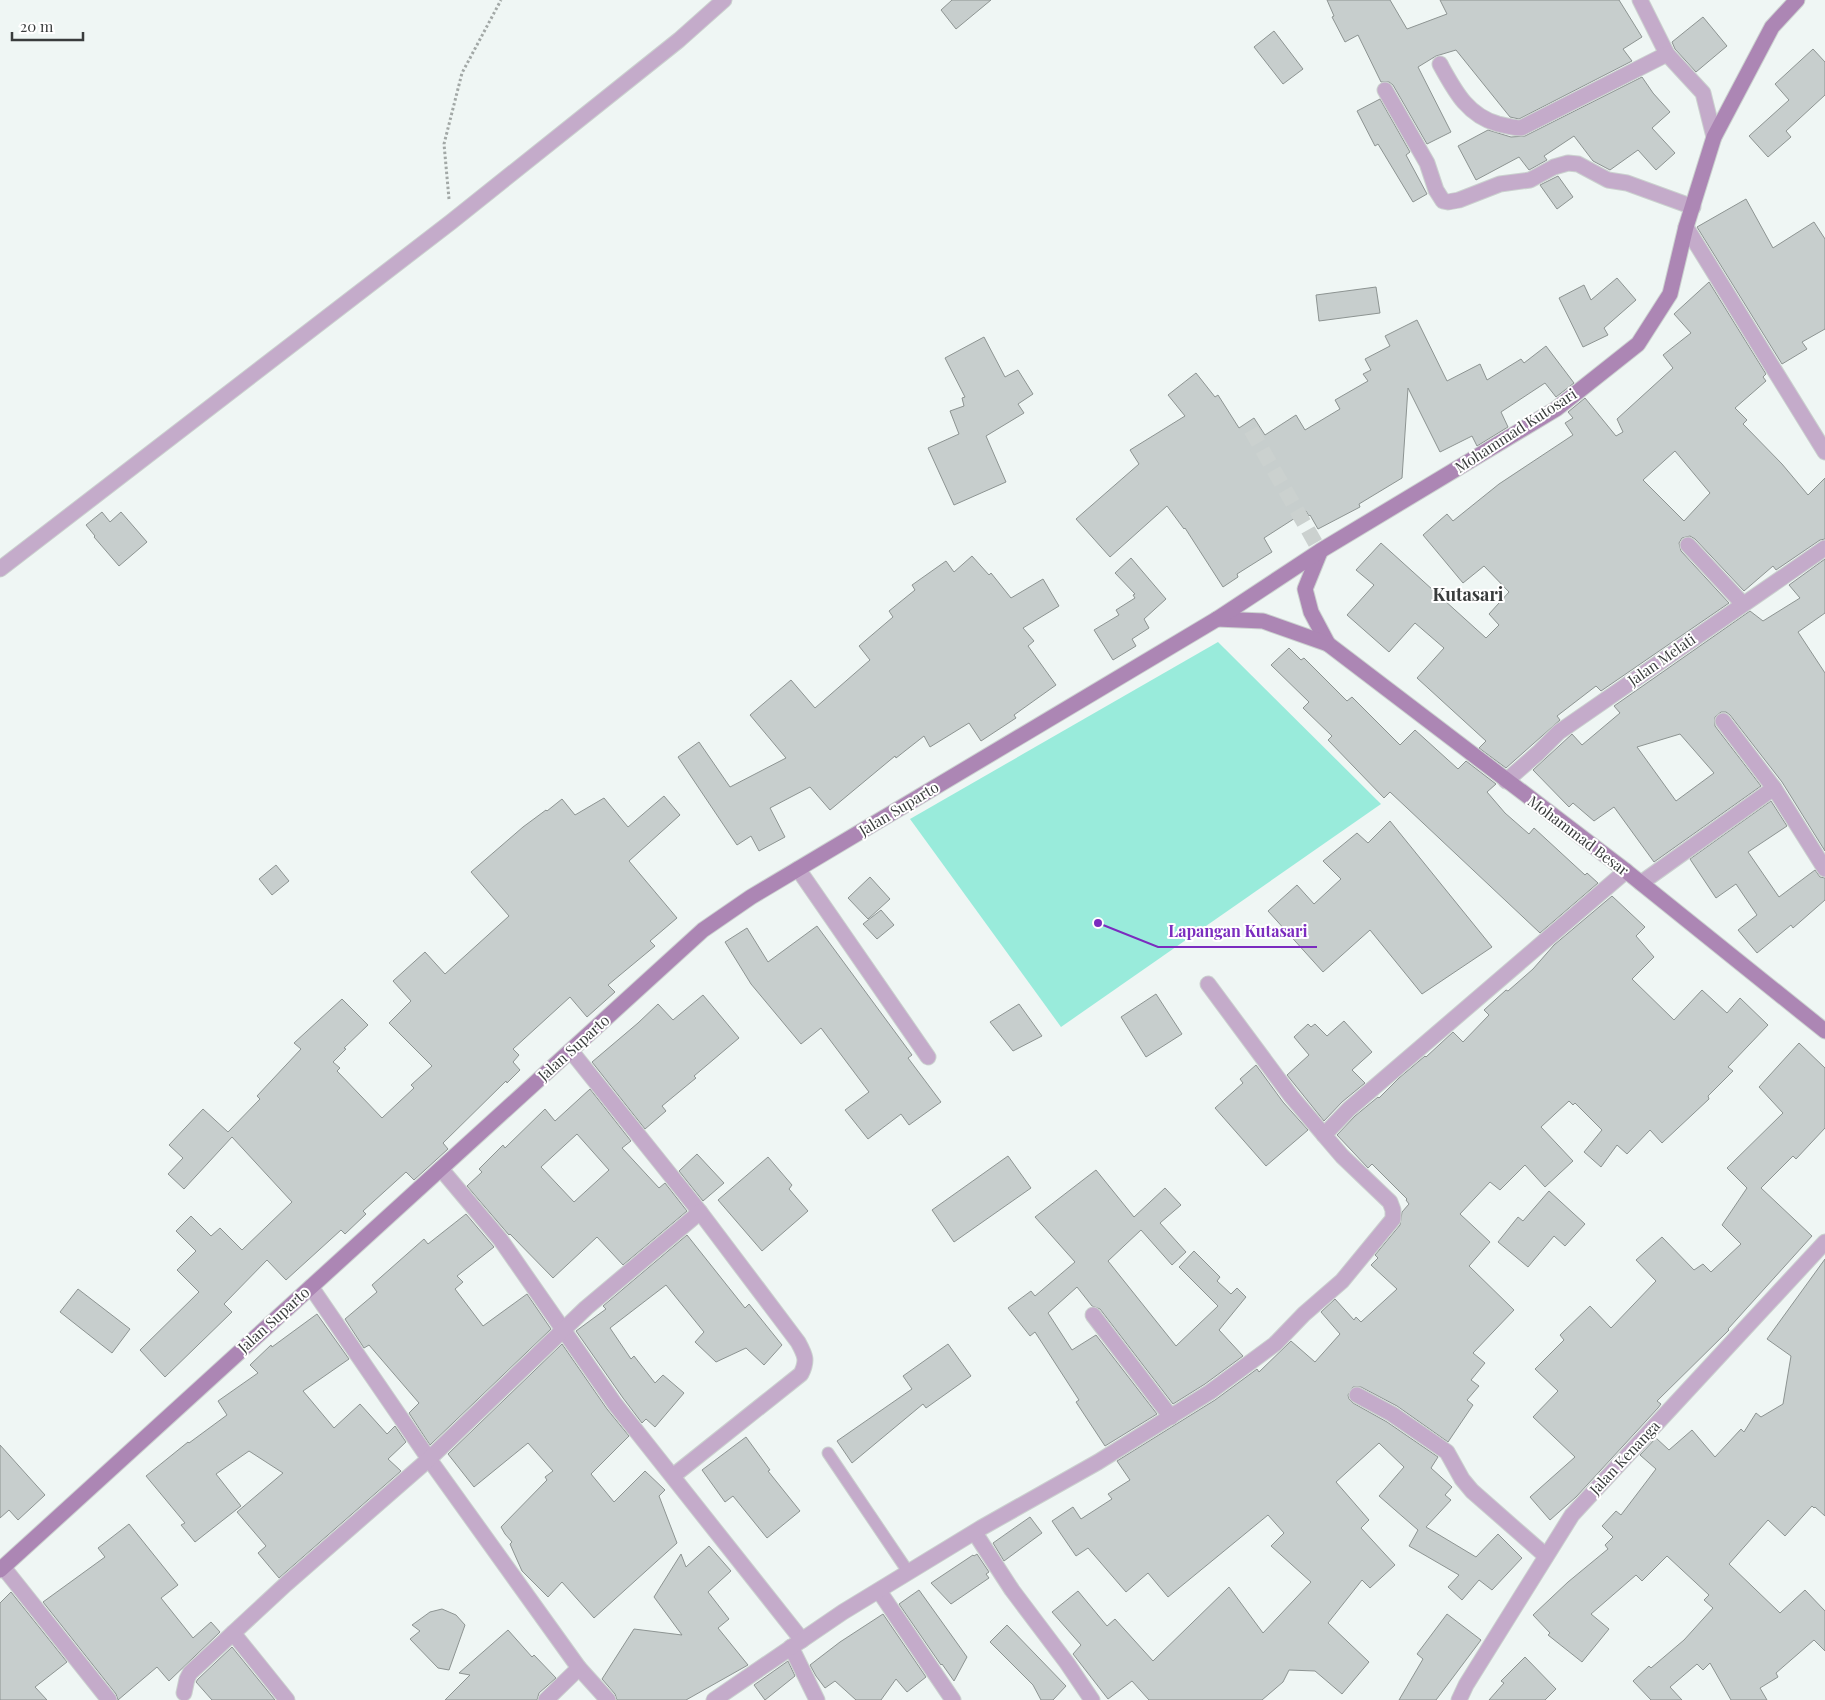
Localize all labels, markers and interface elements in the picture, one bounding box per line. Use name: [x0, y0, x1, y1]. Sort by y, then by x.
scale bar: [12, 10, 84, 42]
text: 20 m: [20, 16, 54, 36]
street label: Mohammad Kutosari: [1451, 383, 1581, 477]
district label: Kutasari: [1433, 582, 1504, 606]
street label: Jalan Melati: [1623, 628, 1700, 690]
street label: Jalan Suparto: [854, 776, 942, 840]
street label: Mohammad Besar: [1524, 791, 1633, 880]
callout: Lapangan Kutasari: [1158, 916, 1317, 947]
text: Lapangan Kutasari: [1168, 920, 1308, 941]
street label: Jalan Suparto: [533, 1010, 613, 1085]
street label: Jalan Suparto: [233, 1282, 313, 1357]
street label: Jalan Kenanga: [1584, 1416, 1664, 1499]

